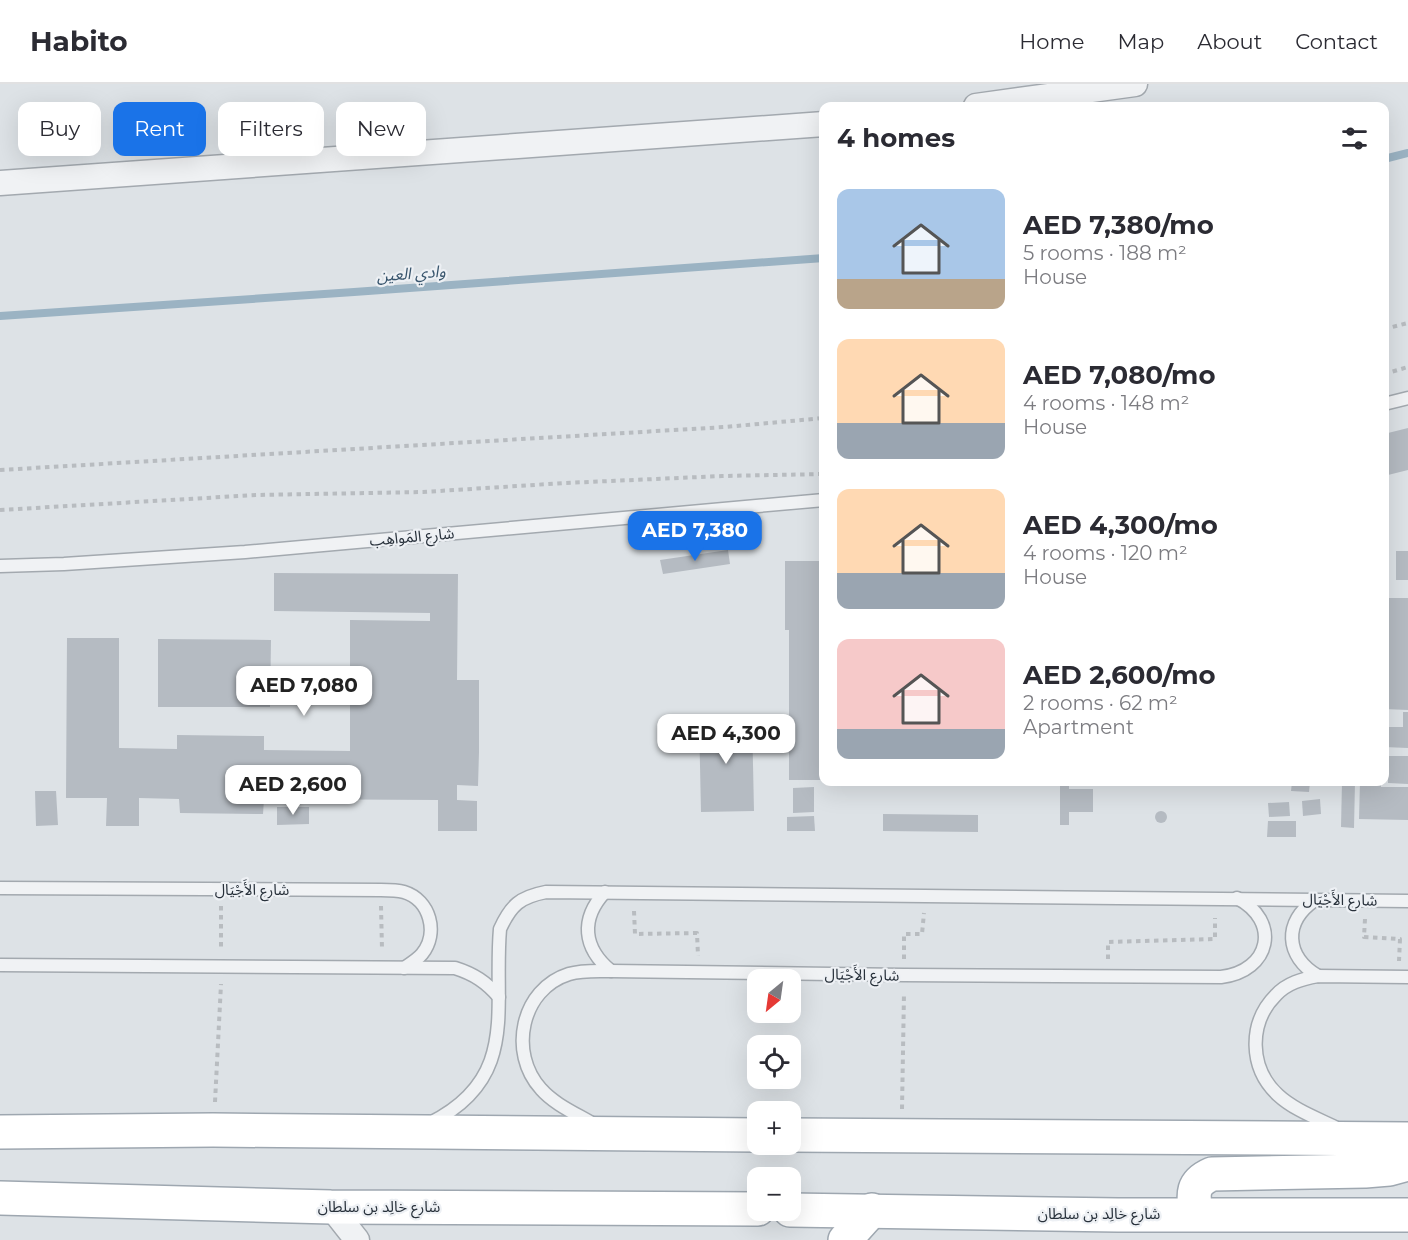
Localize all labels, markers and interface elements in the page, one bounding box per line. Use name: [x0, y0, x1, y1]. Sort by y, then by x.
text: Habito: [30, 24, 128, 58]
text: Home: [1019, 29, 1084, 54]
text: Map: [1117, 29, 1164, 54]
text: About: [1197, 29, 1262, 54]
text: Contact: [1295, 29, 1378, 54]
chip: Buy: [18, 102, 101, 156]
chip: Rent: [113, 102, 206, 156]
chip: Filters: [218, 102, 324, 156]
chip: New: [336, 102, 426, 156]
text: 4 homes: [837, 122, 955, 154]
icon: filters: [1338, 122, 1371, 155]
text: AED 7,380/mo: [1023, 209, 1214, 241]
icon: home: [885, 213, 957, 285]
text: 5 rooms · 188 m²: [1023, 241, 1187, 265]
water label: وادي العين: [376, 262, 446, 289]
text: House: [1023, 265, 1087, 289]
text: AED 7,080/mo: [1023, 359, 1215, 391]
icon: home: [885, 363, 957, 435]
text: 4 rooms · 148 m²: [1023, 391, 1189, 415]
text: House: [1023, 415, 1087, 439]
text: AED 4,300/mo: [1023, 509, 1218, 541]
pin: AED 7,380: [626, 511, 764, 562]
icon: home: [885, 513, 957, 585]
text: AED 7,380: [642, 518, 748, 542]
street label: شارع المَواهِب: [369, 523, 456, 553]
text: 4 rooms · 120 m²: [1023, 541, 1188, 565]
text: House: [1023, 565, 1087, 589]
text: AED 2,600/mo: [1023, 659, 1216, 691]
icon: home: [885, 663, 957, 735]
pin: AED 7,080: [235, 666, 373, 717]
text: AED 7,080: [250, 673, 358, 697]
text: 2 rooms · 62 m²: [1023, 691, 1178, 715]
pin: AED 4,300: [657, 714, 795, 765]
text: Apartment: [1023, 715, 1134, 739]
text: AED 4,300: [671, 721, 781, 745]
pin: AED 2,600: [224, 765, 362, 816]
text: AED 2,600: [239, 772, 347, 796]
street label: شارع الأَجْيَال: [215, 879, 290, 902]
street label: شارع الأَجْيَال: [1302, 889, 1378, 913]
street label: شارع الأَجْيَال: [824, 964, 900, 988]
north arrow: [747, 969, 801, 1023]
map controls: [747, 969, 801, 1221]
button: locate: [747, 1035, 801, 1089]
button: +: [747, 1101, 801, 1155]
button: −: [747, 1167, 801, 1221]
street label: شارع خالِد بن سلطان: [318, 1197, 441, 1219]
street label: شارع خالِد بن سلطان: [1038, 1204, 1161, 1226]

